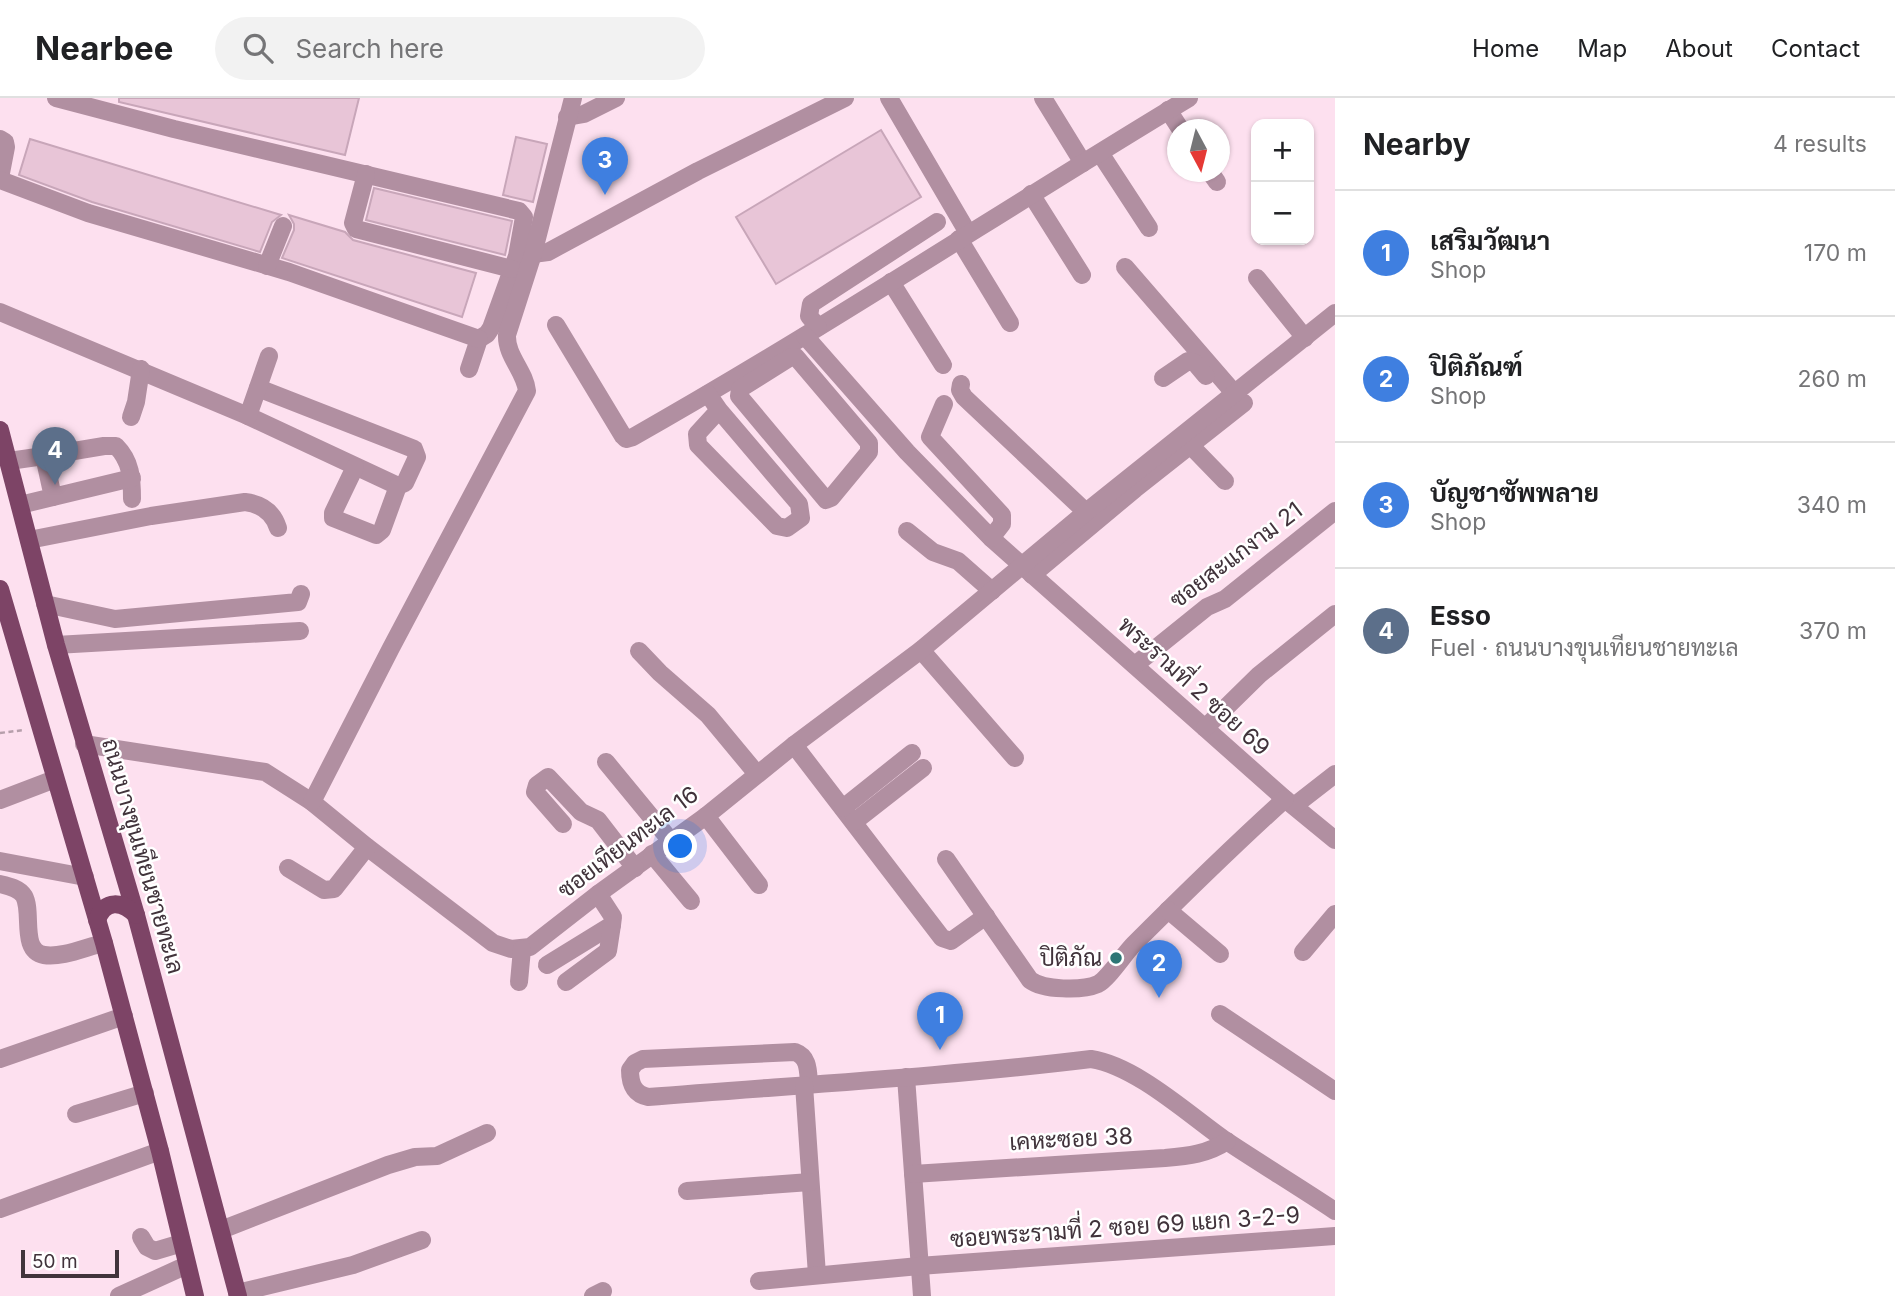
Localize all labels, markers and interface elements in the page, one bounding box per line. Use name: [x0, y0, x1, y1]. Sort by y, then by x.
search box: [215, 17, 705, 80]
text: Nearbee: [35, 28, 173, 68]
icon: search: [239, 29, 277, 67]
text: Search here: [295, 33, 444, 64]
text: Home: [1472, 34, 1539, 63]
text: Map: [1577, 34, 1627, 63]
text: About: [1665, 34, 1733, 63]
text: Contact: [1771, 34, 1860, 63]
north arrow: [1167, 119, 1230, 182]
map controls: [1251, 119, 1314, 245]
button: +: [1251, 119, 1314, 182]
text: Nearby: [1363, 126, 1471, 162]
text: 4 results: [1773, 130, 1867, 158]
pin: 3: [582, 137, 628, 195]
button: −: [1251, 182, 1314, 245]
text: เสริมวัฒนา: [1430, 225, 1550, 256]
text: 1: [1381, 239, 1391, 267]
text: 170 m: [1804, 239, 1867, 267]
text: Shop: [1430, 256, 1486, 284]
text: ปิติภัณฑ์: [1430, 351, 1523, 382]
text: 2: [1379, 365, 1393, 393]
text: 260 m: [1798, 365, 1867, 393]
text: Shop: [1430, 382, 1486, 410]
pin: 4: [32, 427, 78, 485]
text: บัญชาซัพพลาย: [1430, 477, 1599, 508]
text: 3: [1379, 491, 1393, 519]
text: 340 m: [1797, 491, 1867, 519]
street label: ซอยสะแกงาม 21: [1164, 496, 1308, 614]
text: Shop: [1430, 508, 1486, 536]
text: Esso: [1430, 600, 1491, 631]
street label: พระรามที่ 2 ซอย 69: [1112, 605, 1280, 761]
text: 4: [1378, 617, 1394, 645]
text: 370 m: [1799, 617, 1867, 645]
text: Fuel · ถนนบางขุนเทียนชายทะเล: [1430, 634, 1739, 662]
street label: ถนนบางขุนเทียนชายทะเล: [94, 735, 191, 977]
street label: ซอยเทียนทะเล 16: [552, 779, 704, 904]
your location: [663, 829, 697, 863]
pin: 2: [1136, 940, 1182, 998]
place label: ปิติภัณ: [1039, 944, 1102, 972]
marker: ปิติภัณ: [1108, 950, 1124, 966]
pin: 1: [917, 992, 963, 1050]
street label: เคหะซอย 38: [1009, 1122, 1133, 1156]
street label: ซอยพระรามที่ 2 ซอย 69 แยก 3-2-9: [949, 1194, 1301, 1253]
scale bar: [21, 1247, 119, 1279]
text: 50 m: [32, 1250, 78, 1273]

